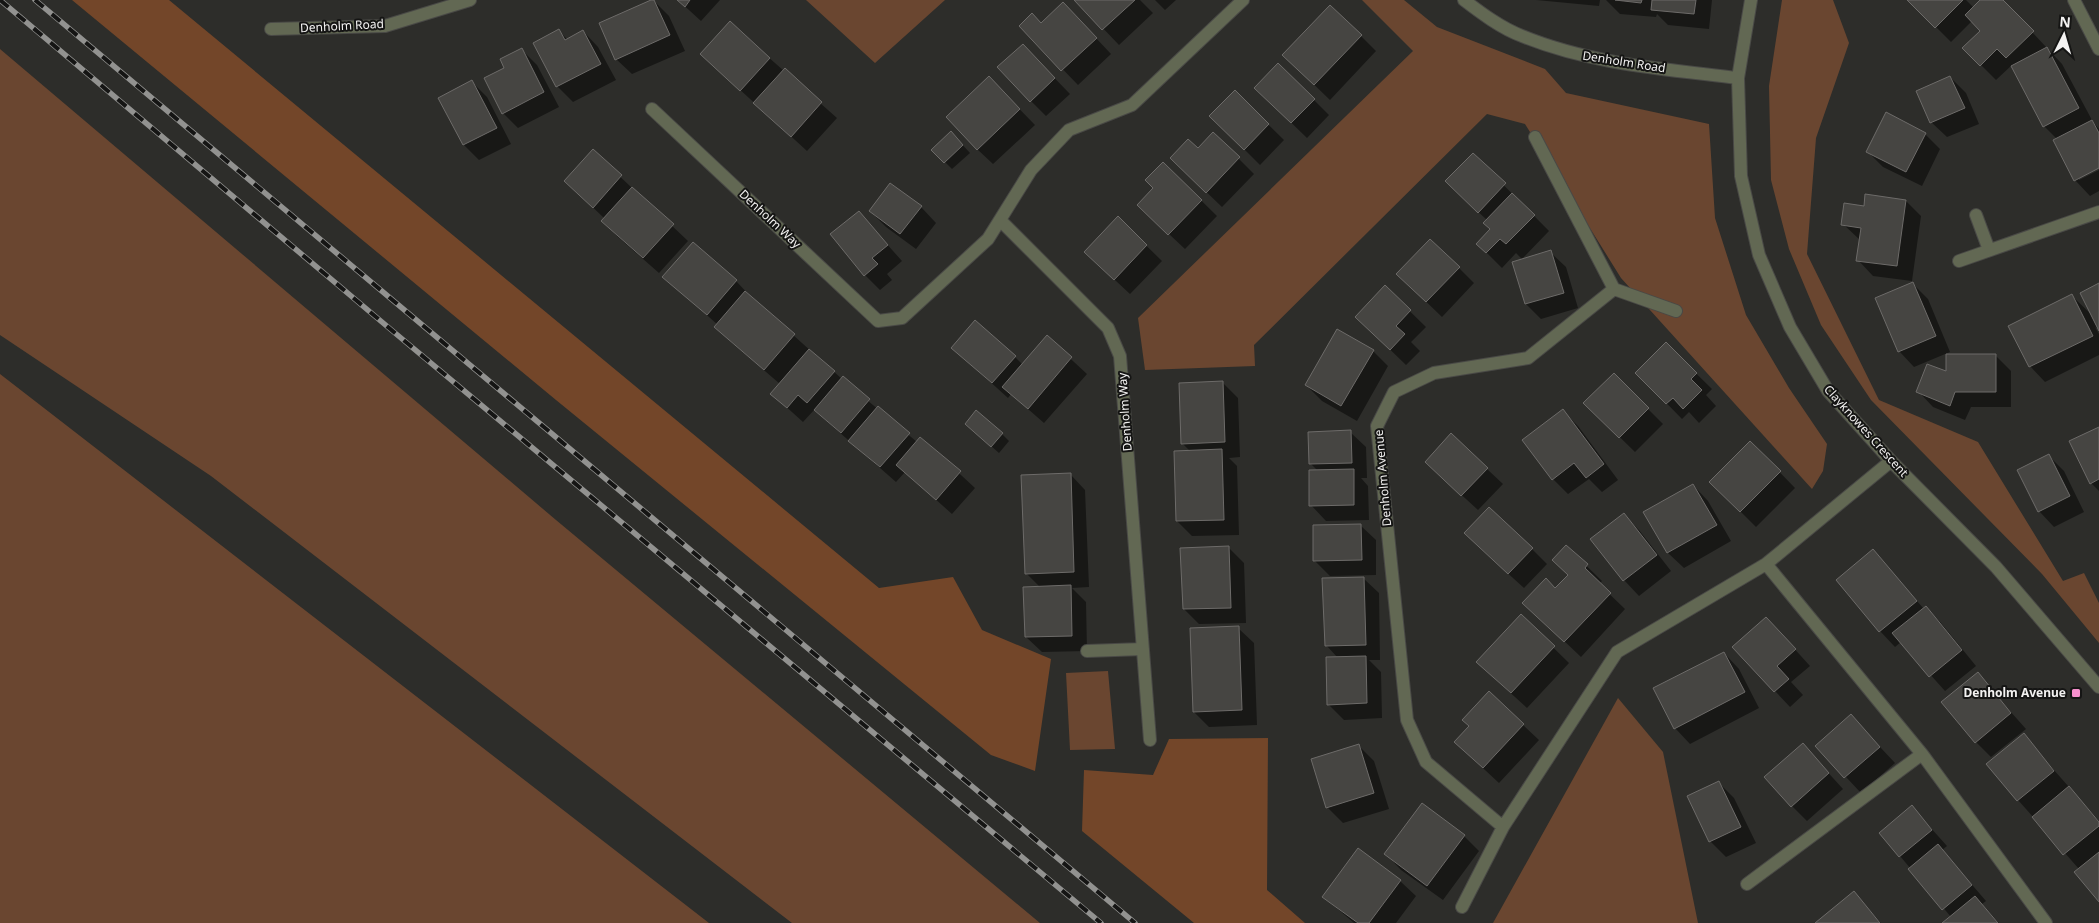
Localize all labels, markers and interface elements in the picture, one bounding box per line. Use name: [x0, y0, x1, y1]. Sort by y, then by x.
north arrow: [2039, 10, 2089, 60]
text: N: [2059, 12, 2072, 32]
street label: Denholm Road: [300, 15, 384, 36]
street label: Denholm Road: [1581, 47, 1667, 76]
street label: Denholm Way: [736, 186, 806, 252]
street label: Denholm Way: [1113, 371, 1136, 452]
street label: Clayknowes Crescent: [1820, 381, 1913, 481]
street label: Denholm Avenue: [1370, 429, 1395, 527]
place label: Denholm Avenue: [1963, 684, 2066, 701]
marker: Denholm Avenue: [2070, 687, 2082, 699]

